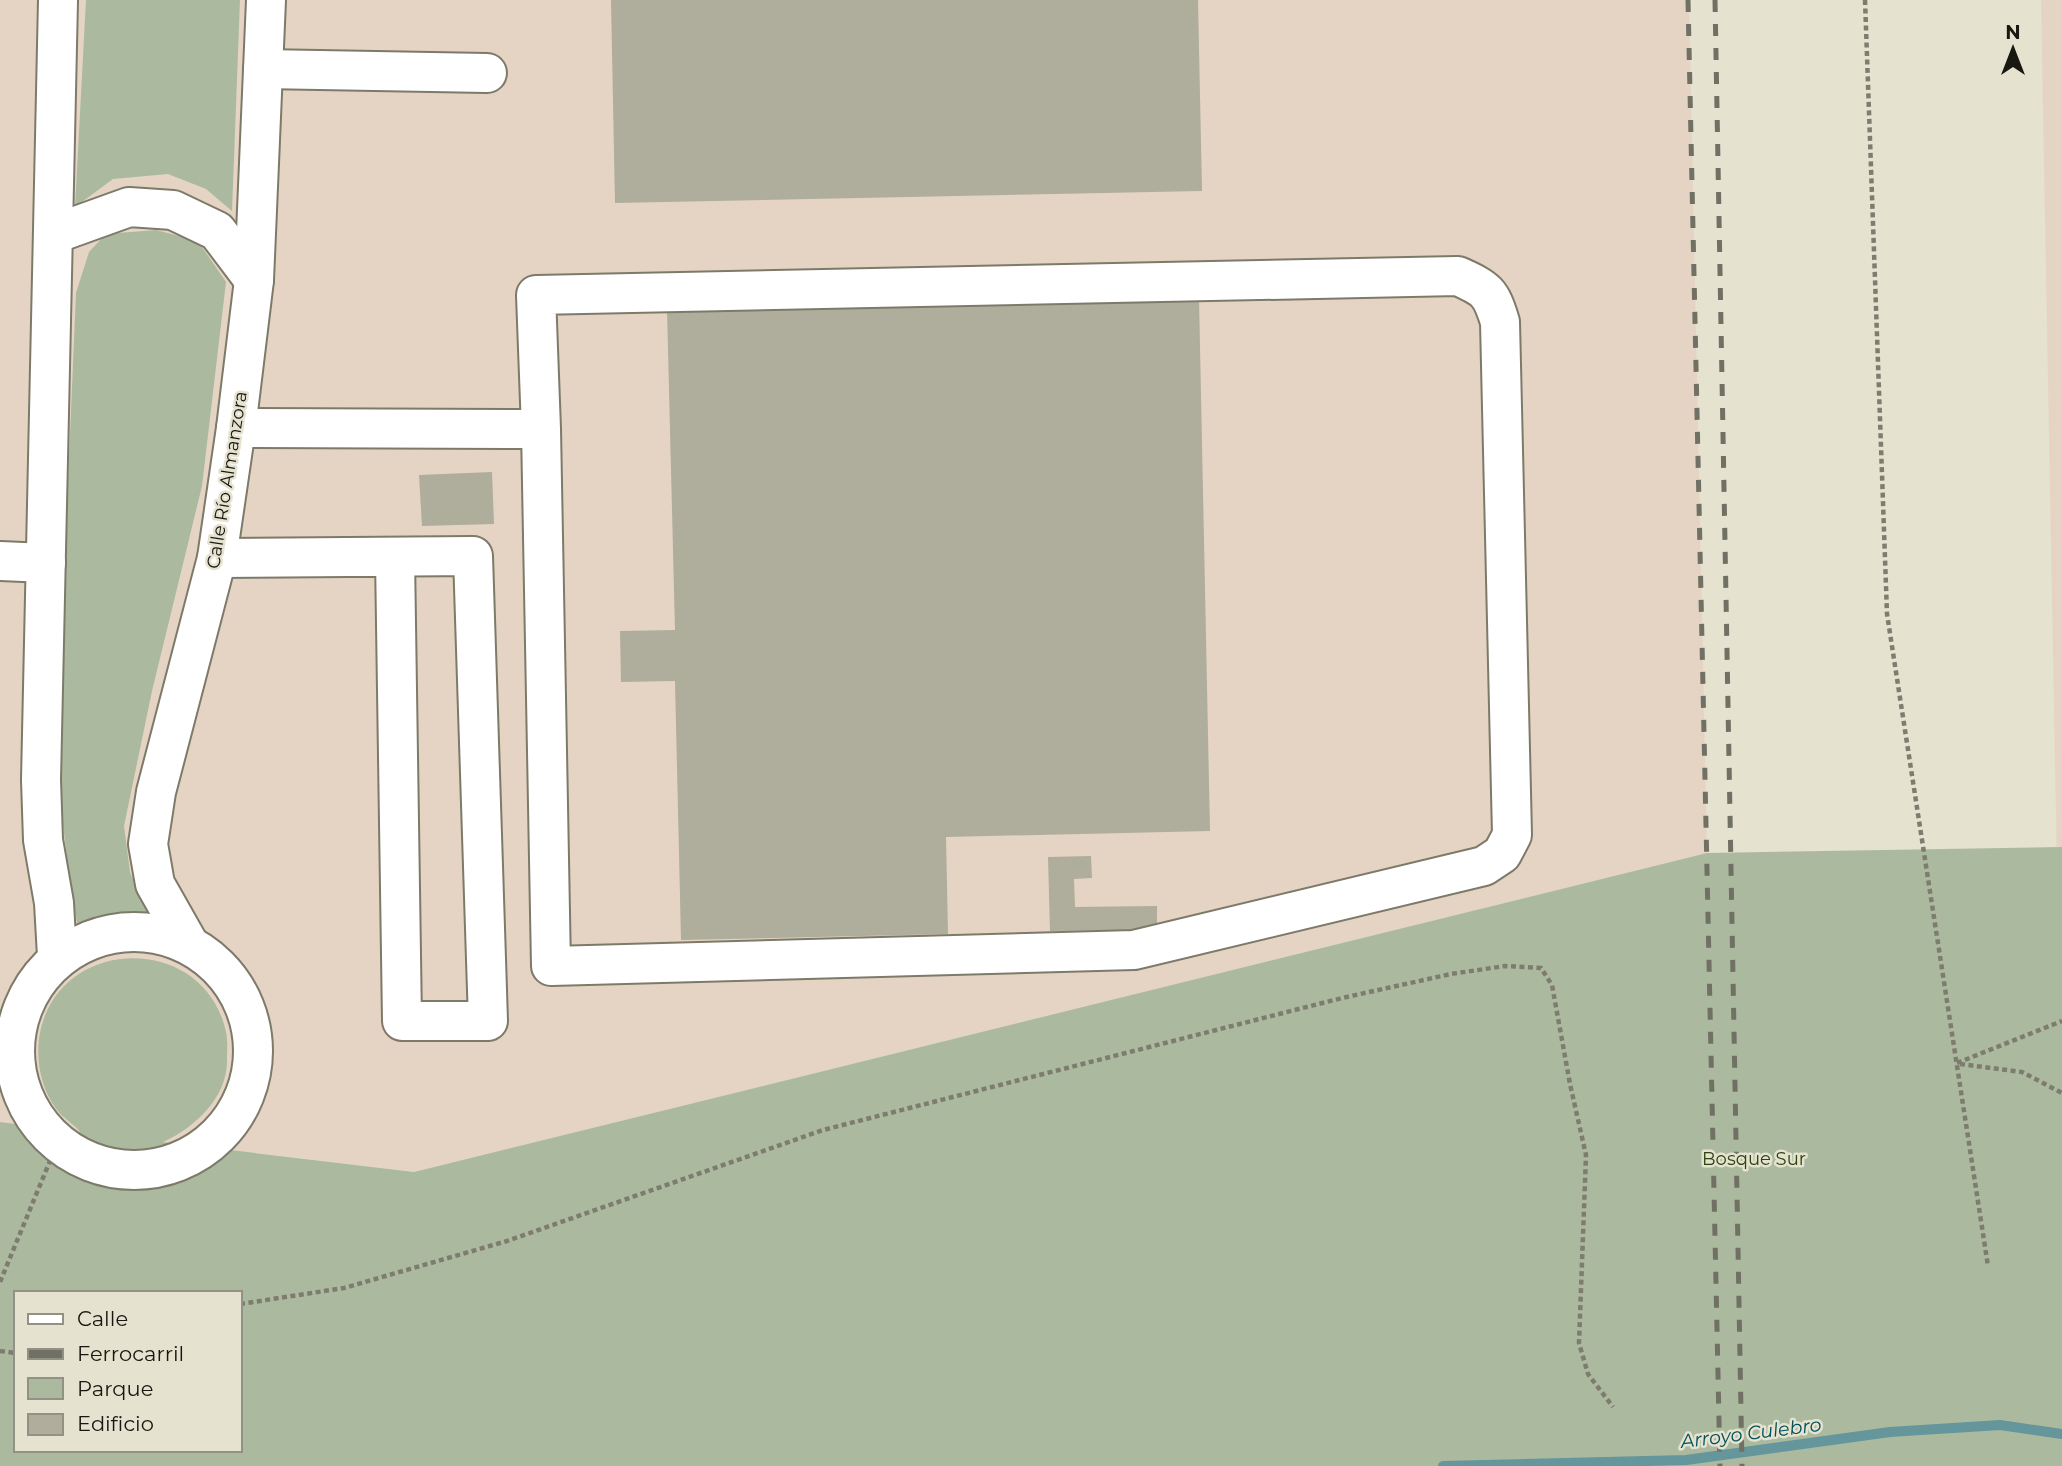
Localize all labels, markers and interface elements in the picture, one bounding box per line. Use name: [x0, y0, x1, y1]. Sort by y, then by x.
north arrow: [1978, 14, 2048, 84]
text: N: [2005, 21, 2021, 44]
street label: Calle Río Almanzora: [202, 390, 252, 570]
park label: Bosque Sur: [1702, 1148, 1806, 1170]
legend: [14, 1291, 242, 1452]
text: Calle: [77, 1306, 128, 1331]
text: Ferrocarril: [77, 1341, 184, 1366]
text: Parque: [77, 1376, 153, 1401]
text: Edificio: [77, 1411, 154, 1436]
water label: Arroyo Culebro: [1678, 1413, 1823, 1453]

